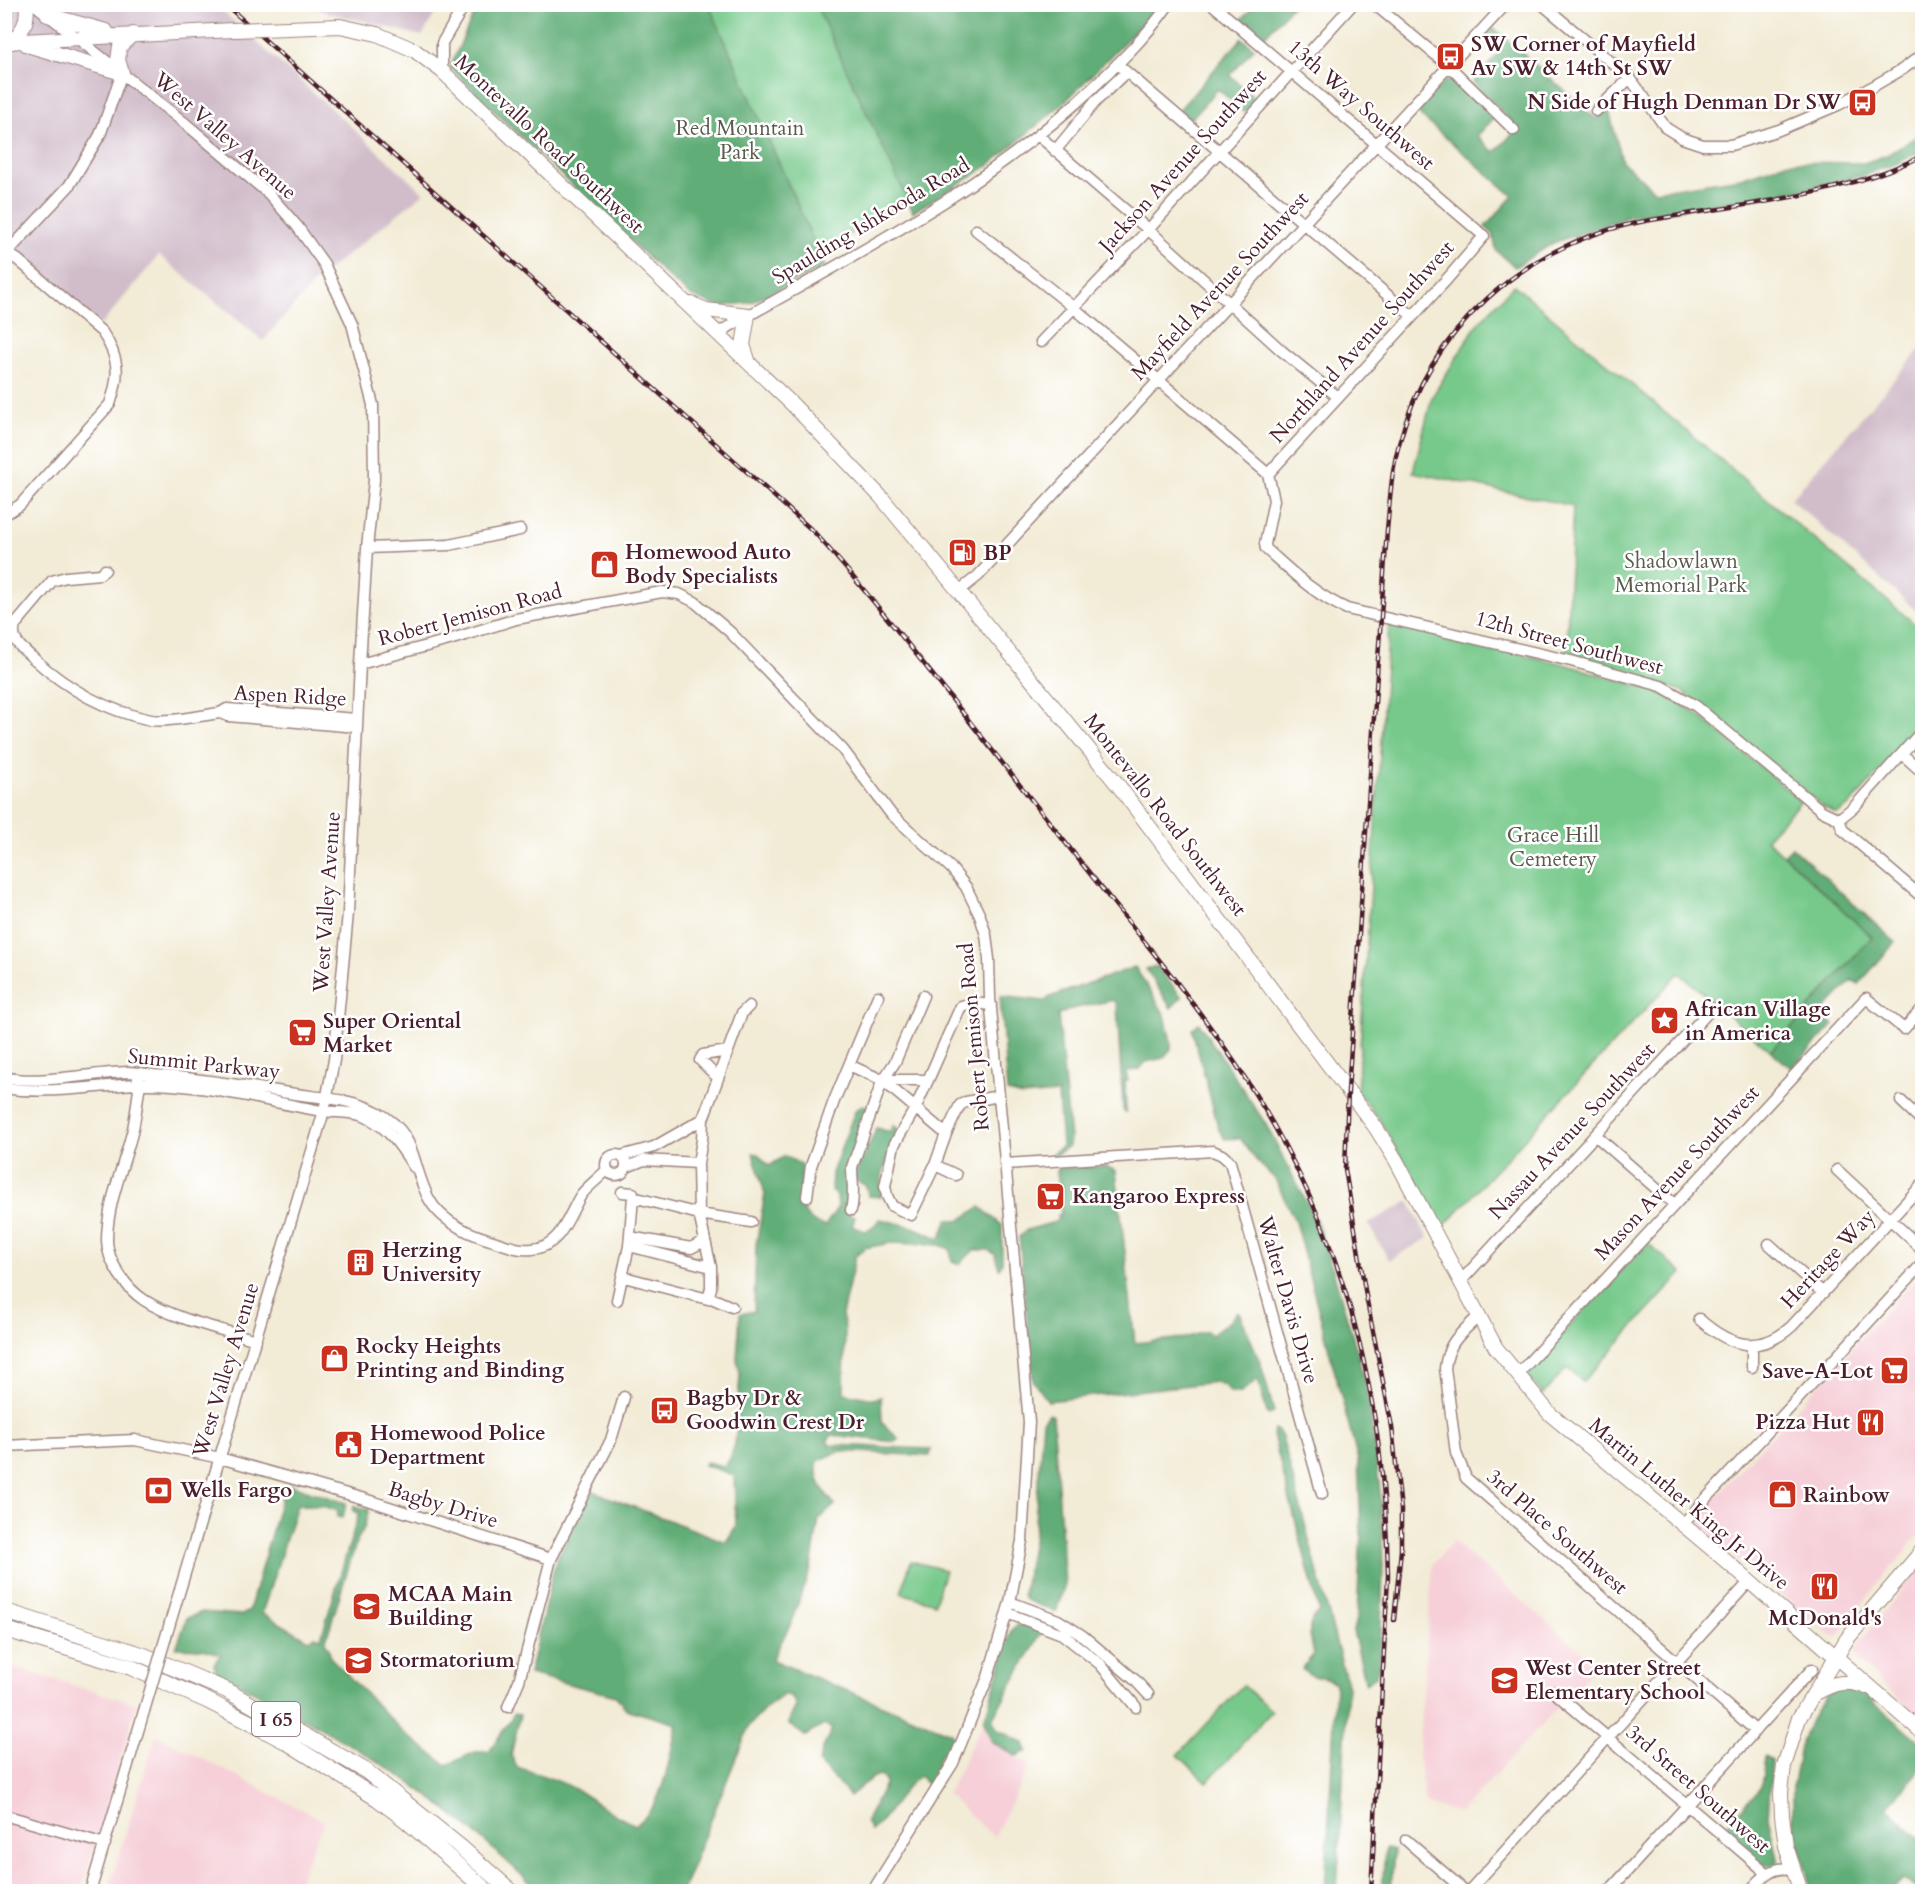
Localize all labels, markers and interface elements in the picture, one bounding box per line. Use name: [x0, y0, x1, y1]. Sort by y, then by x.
place label: SW Corner of Mayfield Av SW & 14th St SW: [1471, 30, 1696, 83]
street label: 13th Way Southwest: [1281, 33, 1441, 177]
bus stop icon: SW Corner of Mayfield Av SW & 14th St SW: [1434, 40, 1466, 72]
street label: Montevallo Road Southwest: [448, 48, 651, 240]
street label: Jackson Avenue Southwest: [1090, 62, 1274, 261]
street label: West Valley Avenue: [146, 65, 303, 207]
bus stop icon: N Side of Hugh Denman Dr SW: [1846, 86, 1878, 118]
place label: N Side of Hugh Denman Dr SW: [1527, 88, 1842, 117]
park label: Red Mountain Park: [675, 114, 805, 167]
street label: Spaulding Ishkooda Road: [767, 150, 975, 292]
street label: Mayfield Avenue Southwest: [1125, 185, 1316, 387]
street label: Northland Avenue Southwest: [1263, 234, 1461, 450]
fuel station icon: BP: [946, 537, 978, 569]
place label: Homewood Auto Body Specialists: [625, 538, 791, 591]
place label: BP: [983, 539, 1012, 568]
park label: Shadowlawn Memorial Park: [1615, 547, 1748, 600]
shop icon: Homewood Auto Body Specialists: [588, 548, 620, 580]
street label: Robert Jemison Road: [375, 577, 565, 653]
street label: 12th Street Southwest: [1472, 604, 1666, 682]
street label: Aspen Ridge: [233, 679, 347, 713]
street label: Montevallo Road Southwest: [1077, 708, 1254, 923]
street label: West Valley Avenue: [306, 810, 348, 995]
park label: Grace Hill Cemetery: [1507, 821, 1599, 874]
street label: Robert Jemison Road: [951, 942, 997, 1132]
place label: African Village in America: [1685, 995, 1831, 1048]
place icon: African Village in America: [1648, 1005, 1680, 1037]
place label: Super Oriental Market: [323, 1007, 461, 1060]
supermarket icon: Super Oriental Market: [286, 1017, 318, 1049]
street label: Nassau Avenue Southwest: [1482, 1036, 1662, 1226]
street label: Summit Parkway: [126, 1042, 282, 1086]
street label: Mason Avenue Southwest: [1588, 1079, 1766, 1267]
supermarket icon: Kangaroo Express: [1035, 1180, 1067, 1212]
place label: Kangaroo Express: [1072, 1182, 1245, 1211]
street label: Heritage Way: [1774, 1203, 1882, 1315]
street label: Walter Davis Drive: [1250, 1212, 1326, 1387]
place label: Herzing University: [382, 1236, 482, 1289]
building icon: Herzing University: [345, 1246, 377, 1278]
street label: West Valley Avenue: [185, 1279, 266, 1462]
place label: Rocky Heights Printing and Binding: [356, 1332, 564, 1385]
shop icon: Rocky Heights Printing and Binding: [319, 1342, 351, 1374]
supermarket icon: Save-A-Lot: [1878, 1355, 1910, 1387]
place label: Save-A-Lot: [1762, 1357, 1874, 1386]
place label: Bagby Dr & Goodwin Crest Dr: [686, 1384, 865, 1437]
bus stop icon: Bagby Dr & Goodwin Crest Dr: [649, 1394, 681, 1426]
restaurant icon: Pizza Hut: [1855, 1406, 1887, 1438]
place label: Pizza Hut: [1755, 1408, 1851, 1437]
street label: Martin Luther King Jr Drive: [1582, 1411, 1796, 1597]
place label: Homewood Police Department: [370, 1419, 546, 1472]
public building icon: Homewood Police Department: [333, 1429, 365, 1461]
street label: 3rd Place Southwest: [1480, 1463, 1634, 1602]
bank icon: Wells Fargo: [143, 1474, 175, 1506]
street label: Bagby Drive: [384, 1474, 502, 1536]
place label: Wells Fargo: [179, 1476, 292, 1505]
shop icon: Rainbow: [1766, 1479, 1798, 1511]
place label: Rainbow: [1803, 1481, 1890, 1510]
restaurant icon: McDonald's: [1809, 1571, 1841, 1603]
place label: MCAA Main Building: [388, 1580, 513, 1633]
school or university icon: MCAA Main Building: [351, 1590, 383, 1622]
place label: McDonald's: [1768, 1604, 1882, 1633]
school or university icon: Stormatorium: [343, 1644, 375, 1676]
place label: Stormatorium: [380, 1646, 516, 1675]
place label: West Center Street Elementary School: [1524, 1654, 1705, 1707]
school or university icon: West Center Street Elementary School: [1488, 1664, 1520, 1696]
road number: I 65: [252, 1702, 300, 1736]
street label: 3rd Street Southwest: [1619, 1718, 1777, 1860]

